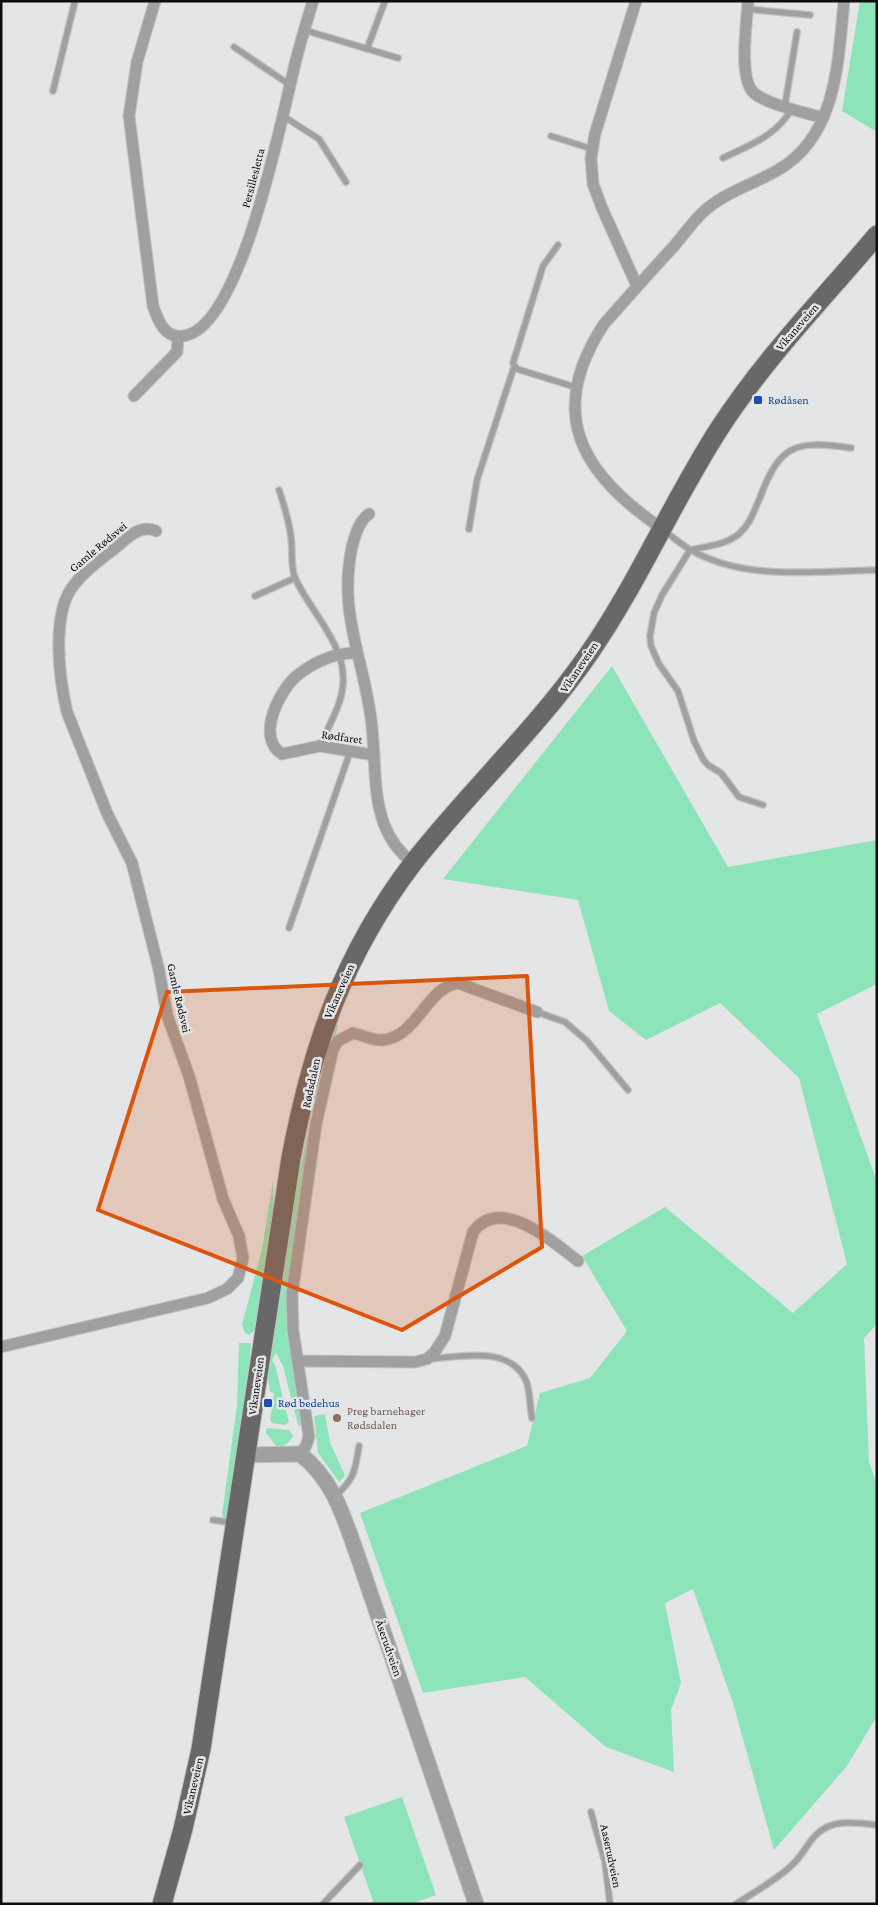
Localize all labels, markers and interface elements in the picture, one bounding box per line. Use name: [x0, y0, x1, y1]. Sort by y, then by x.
street label: Persillesletta: [238, 146, 268, 209]
street label: Vikaneveien: [773, 300, 822, 354]
place label: Rødåsen: [768, 393, 809, 407]
marker: Rødåsen: [752, 394, 764, 406]
street label: Gamle Rødsvei: [66, 519, 130, 575]
street label: Vikaneveien: [557, 638, 601, 695]
street label: Rødfaret: [321, 727, 364, 747]
street label: Vikaneveien: [321, 961, 357, 1020]
street label: Gamle Rødsvei: [164, 962, 194, 1034]
street label: Rødsdalen: [299, 1056, 323, 1109]
street label: Vikaneveien: [245, 1356, 267, 1416]
place label: Rød bedehus: [278, 1396, 340, 1410]
marker: Rød bedehus: [262, 1397, 274, 1409]
place label: Preg barnehager Rødsdalen: [347, 1404, 426, 1432]
marker: Preg barnehager Rødsdalen: [331, 1412, 343, 1424]
street label: Åserudveien: [373, 1618, 405, 1679]
street label: Vikaneveien: [180, 1755, 206, 1816]
street label: Aaserudveien: [597, 1823, 625, 1890]

